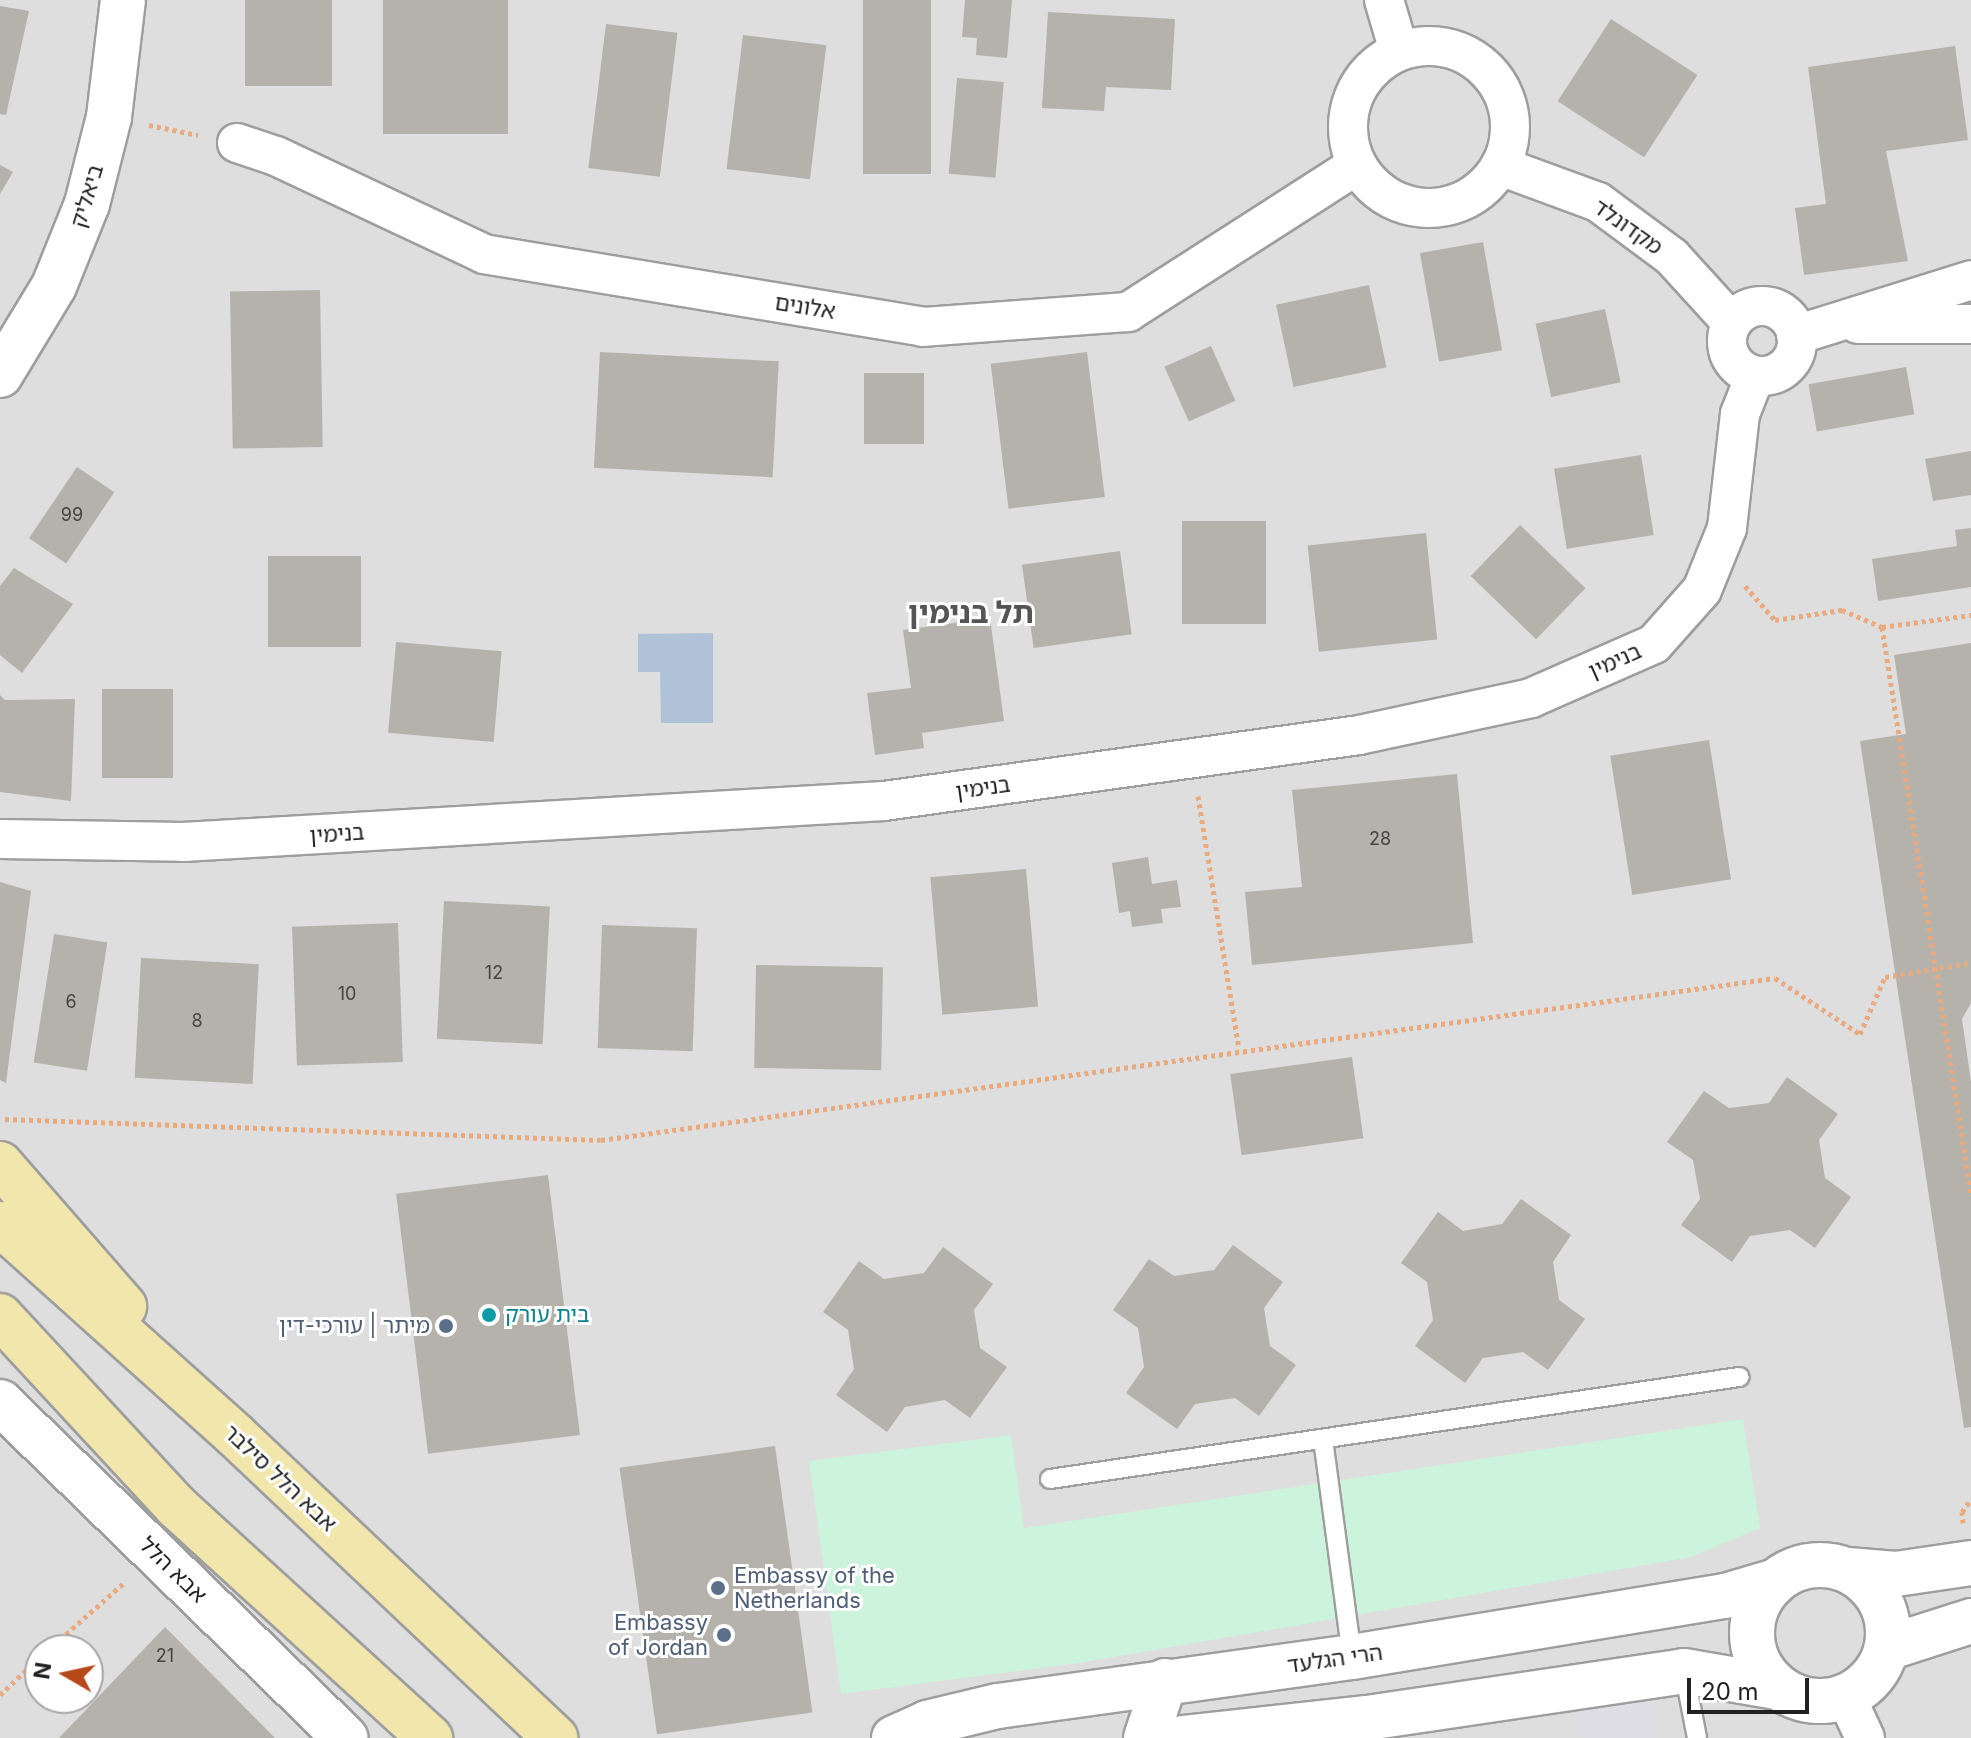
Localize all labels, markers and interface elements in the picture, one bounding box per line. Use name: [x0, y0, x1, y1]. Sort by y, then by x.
street label: ביאליק: [65, 161, 109, 231]
street label: מקדונלד: [1588, 194, 1668, 260]
street label: אלונים: [773, 289, 837, 325]
house number: 99: [61, 504, 83, 526]
district label: תל בנימין: [908, 594, 1034, 630]
street label: בנימין: [1584, 638, 1646, 684]
street label: בנימין: [954, 771, 1012, 805]
street label: בנימין: [309, 819, 365, 849]
house number: 28: [1369, 828, 1391, 850]
house number: 12: [485, 962, 503, 984]
house number: 10: [338, 983, 356, 1005]
house number: 6: [65, 991, 77, 1013]
house number: 8: [191, 1010, 203, 1032]
place label: בית עורק: [505, 1302, 590, 1328]
marker: בית עורק: [480, 1306, 498, 1324]
place label: מיתר | עורכי-דין: [279, 1313, 430, 1339]
marker: מיתר | עורכי-דין: [437, 1317, 455, 1335]
street label: אבא הלל סילבר: [218, 1419, 342, 1537]
street label: אבא הלל: [134, 1532, 212, 1608]
place label: Embassy of the Netherlands: [734, 1562, 895, 1614]
marker: Embassy of the Netherlands: [709, 1579, 727, 1597]
place label: Embassy of Jordan: [608, 1609, 708, 1660]
marker: Embassy of Jordan: [715, 1626, 733, 1644]
north arrow: [24, 1634, 104, 1714]
street label: הרי הגלעד: [1286, 1639, 1384, 1679]
house number: 21: [156, 1645, 174, 1667]
text: N: [28, 1660, 56, 1681]
scale bar: [1691, 1662, 1813, 1712]
text: 20 m: [1701, 1677, 1759, 1706]

